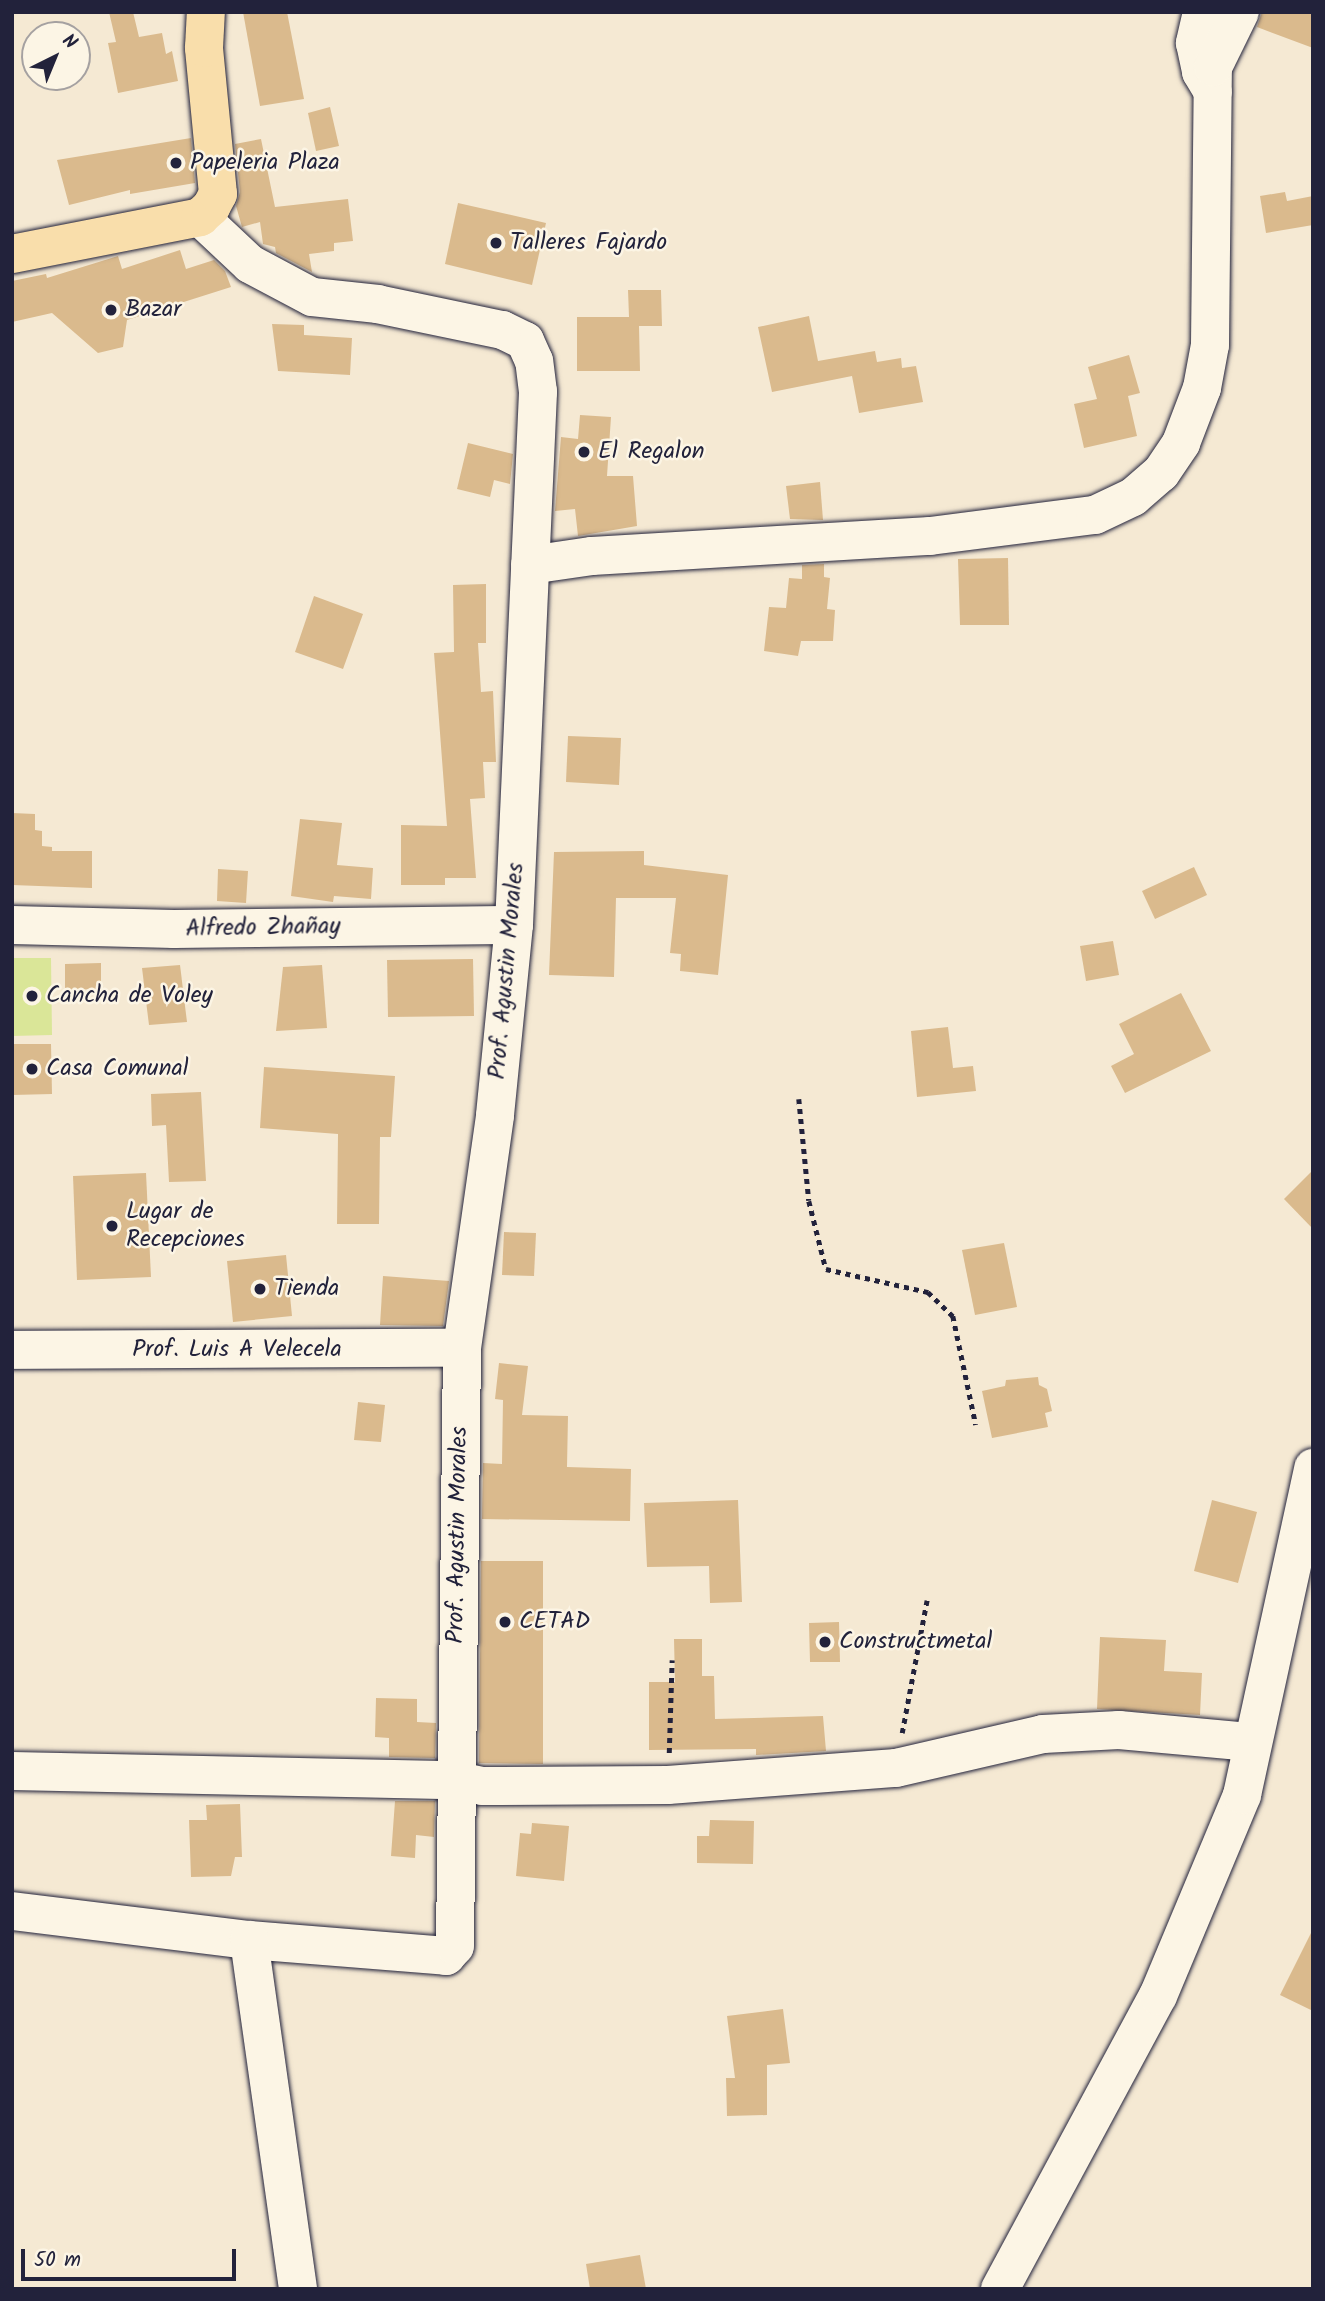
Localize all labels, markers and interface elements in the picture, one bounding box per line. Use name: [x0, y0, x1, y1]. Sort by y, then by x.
north arrow: [21, 21, 91, 91]
text: N: [54, 27, 84, 57]
place label: Papeleria Plaza: [190, 149, 340, 177]
marker: Papeleria Plaza: [168, 155, 184, 171]
place label: Talleres Fajardo: [510, 229, 667, 257]
marker: Talleres Fajardo: [488, 235, 504, 251]
place label: Bazar: [125, 296, 181, 324]
marker: Bazar: [103, 302, 119, 318]
place label: El Regalon: [598, 438, 705, 466]
marker: El Regalon: [576, 444, 592, 460]
street label: Prof. Agustin Morales: [483, 862, 531, 1080]
street label: Alfredo Zhañay: [185, 912, 341, 944]
place label: Cancha de Voley: [46, 982, 213, 1010]
marker: Cancha de Voley: [24, 988, 40, 1004]
place label: Casa Comunal: [46, 1055, 189, 1083]
marker: Casa Comunal: [24, 1061, 40, 1077]
place label: Lugar de Recepciones: [126, 1198, 245, 1254]
marker: Lugar de Recepciones: [104, 1218, 120, 1234]
place label: Tienda: [274, 1275, 339, 1303]
marker: Tienda: [252, 1281, 268, 1297]
street label: Prof. Luis A Velecela: [132, 1336, 342, 1364]
street label: Prof. Agustin Morales: [442, 1426, 474, 1644]
place label: CETAD: [519, 1608, 590, 1636]
marker: CETAD: [497, 1614, 513, 1630]
place label: Constructmetal: [839, 1628, 992, 1656]
marker: Constructmetal: [817, 1634, 833, 1650]
scale bar: [24, 2234, 240, 2278]
text: 50 m: [34, 2244, 81, 2277]

